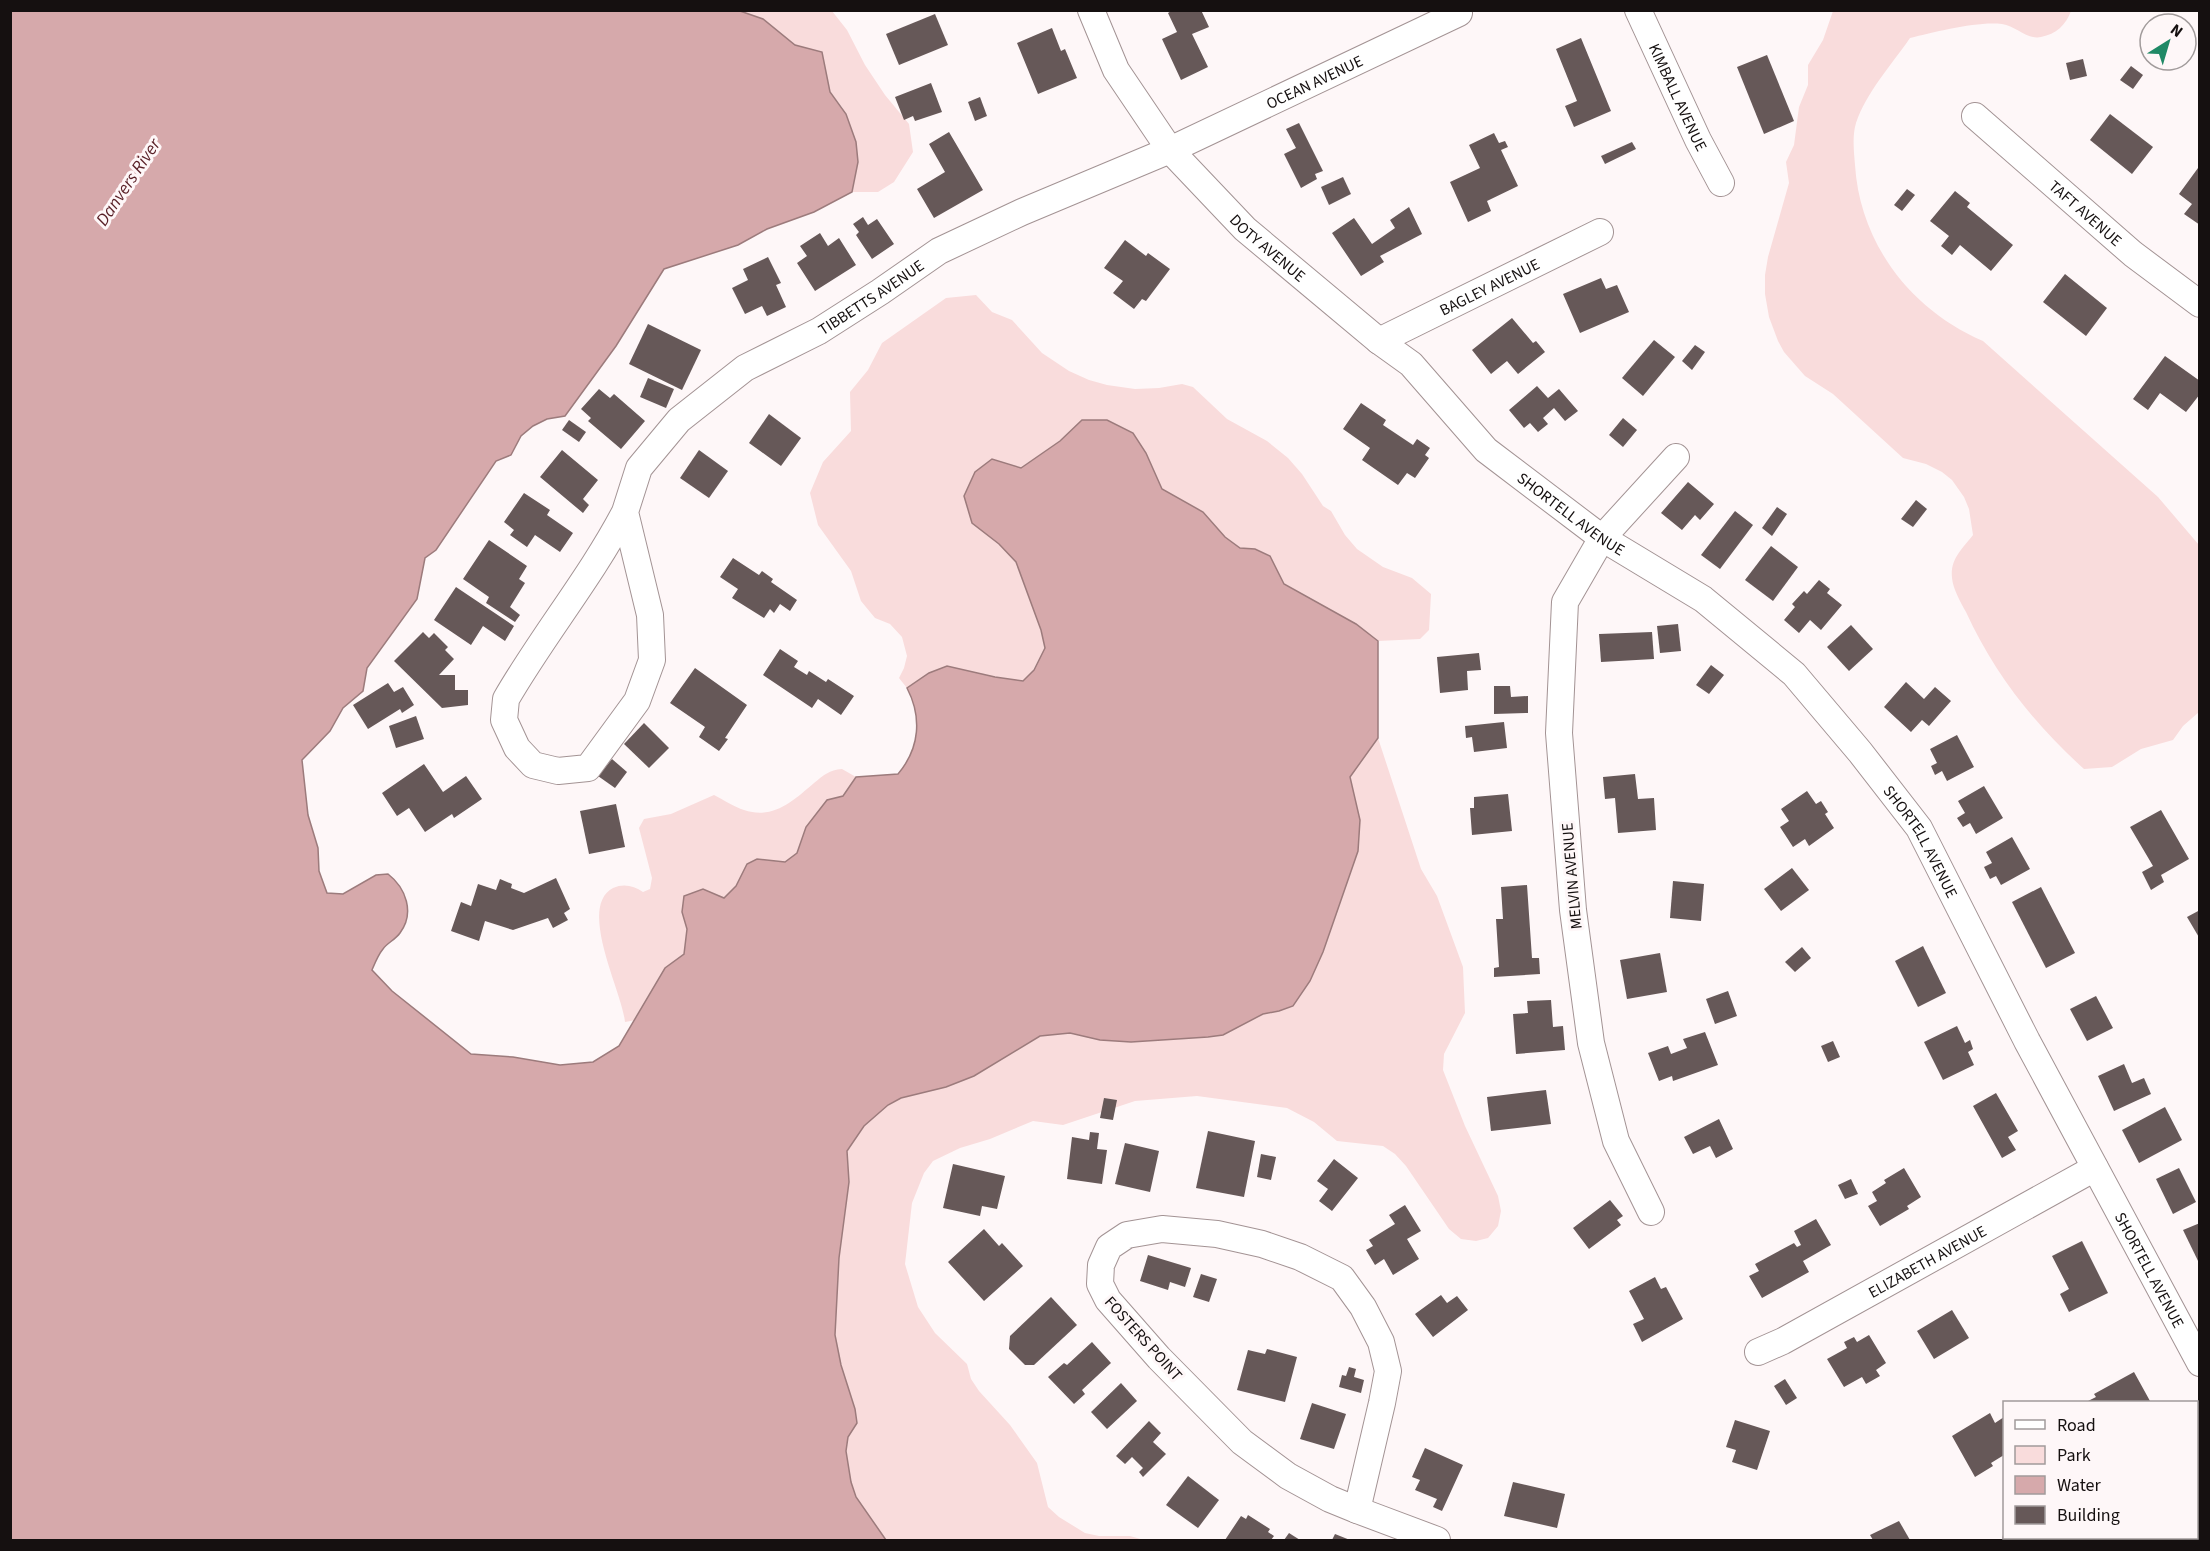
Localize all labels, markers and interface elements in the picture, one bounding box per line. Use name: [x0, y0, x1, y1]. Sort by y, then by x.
north arrow: [2138, 12, 2198, 72]
text: N: [2166, 19, 2187, 43]
street label: KIMBALL AVENUE: [1643, 40, 1712, 155]
street label: OCEAN AVENUE: [1263, 50, 1367, 115]
water label: Danvers River: [90, 133, 167, 231]
street label: TAFT AVENUE: [2044, 175, 2126, 252]
street label: DOTY AVENUE: [1224, 210, 1310, 287]
street label: BAGLEY AVENUE: [1436, 253, 1544, 322]
street label: TIBBETTS AVENUE: [814, 255, 929, 341]
street label: SHORTELL AVENUE: [1512, 467, 1629, 561]
street label: SHORTELL AVENUE: [1878, 781, 1963, 902]
street label: MELVIN AVENUE: [1556, 822, 1588, 930]
street label: SHORTELL AVENUE: [2109, 1208, 2189, 1332]
street label: ELIZABETH AVENUE: [1864, 1220, 1991, 1304]
street label: FOSTERS POINT: [1099, 1292, 1188, 1386]
legend: [2003, 1401, 2198, 1539]
text: Road: [2057, 1413, 2096, 1438]
text: Park: [2057, 1443, 2091, 1468]
text: Water: [2057, 1473, 2101, 1498]
text: Building: [2057, 1503, 2120, 1528]

